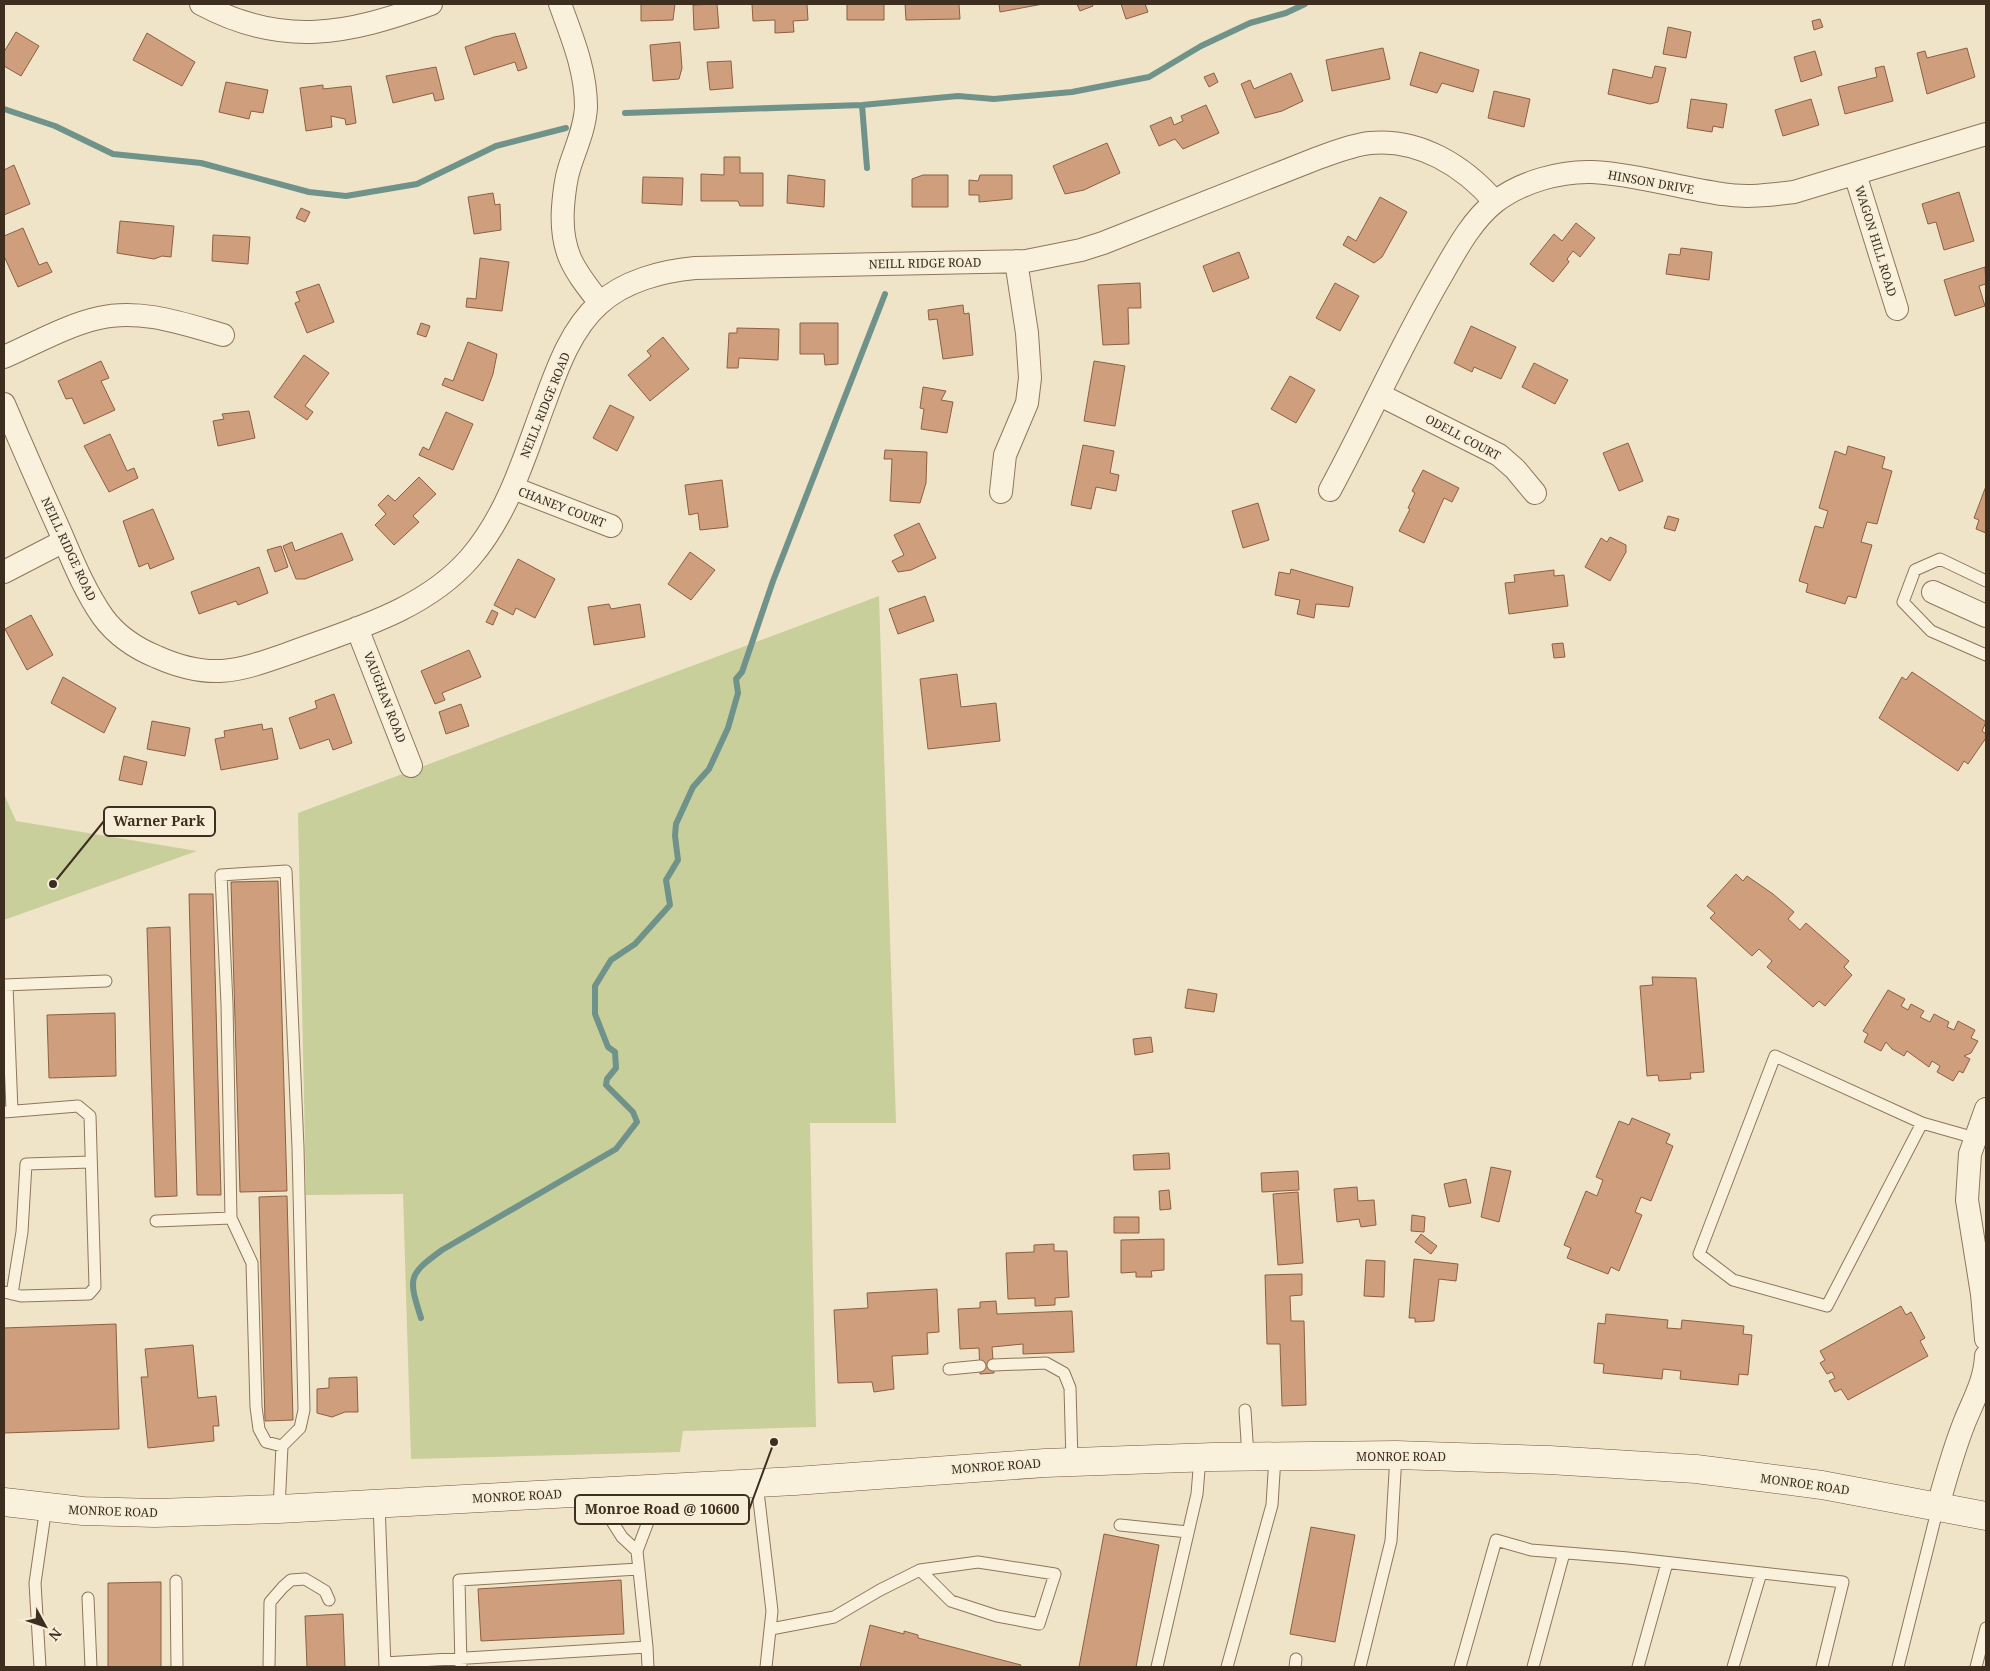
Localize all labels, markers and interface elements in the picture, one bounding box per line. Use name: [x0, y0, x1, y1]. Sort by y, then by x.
street label: HINSON DRIVE: [1607, 166, 1695, 198]
street label: WAGON HILL ROAD: [1851, 183, 1901, 299]
street label: NEILL RIDGE ROAD: [868, 254, 982, 272]
street label: NEILL RIDGE ROAD: [516, 349, 574, 460]
street label: ODELL COURT: [1422, 410, 1504, 464]
street label: CHANEY COURT: [516, 483, 609, 532]
street label: NEILL RIDGE ROAD: [37, 494, 101, 604]
street label: VAUGHAN ROAD: [360, 649, 410, 745]
callout: Warner Park: [104, 807, 215, 836]
text: Warner Park: [113, 811, 205, 830]
street label: MONROE ROAD: [1356, 1448, 1446, 1465]
street label: MONROE ROAD: [951, 1454, 1042, 1478]
street label: MONROE ROAD: [1759, 1469, 1851, 1499]
street label: MONROE ROAD: [472, 1485, 563, 1507]
callout: Monroe Road @ 10600: [575, 1495, 749, 1524]
text: Monroe Road @ 10600: [585, 1499, 739, 1518]
street label: MONROE ROAD: [68, 1501, 159, 1521]
north arrow: [20, 1601, 70, 1651]
text: N: [45, 1624, 66, 1645]

